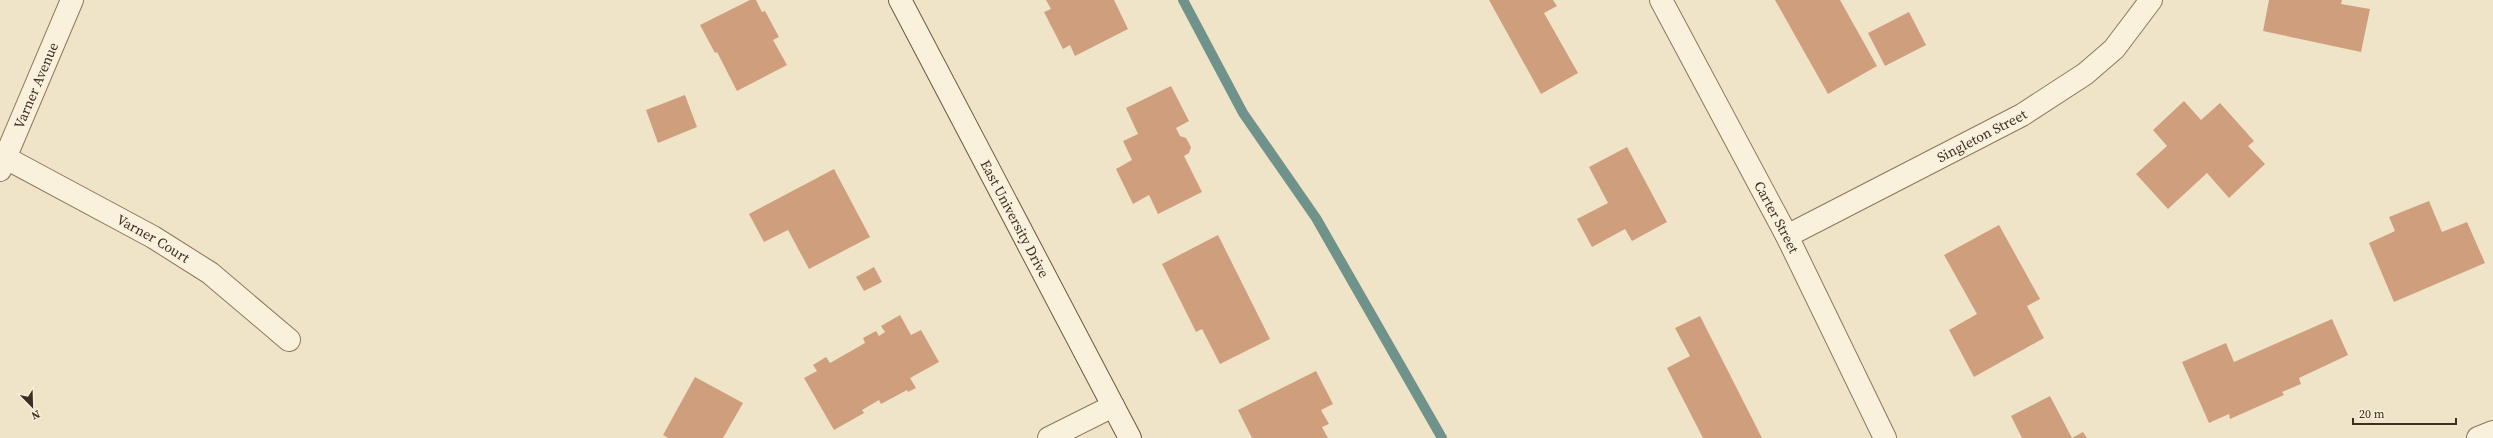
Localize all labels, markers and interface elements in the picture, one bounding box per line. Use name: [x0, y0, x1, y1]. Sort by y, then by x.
street label: Varner Avenue: [9, 39, 63, 132]
street label: Singleton Street: [1933, 104, 2031, 167]
street label: East University Drive: [976, 156, 1054, 281]
street label: Carter Street: [1749, 177, 1804, 257]
street label: Varner Court: [113, 209, 194, 268]
north arrow: [12, 386, 52, 426]
scale bar: [2353, 400, 2456, 426]
text: N: [29, 406, 42, 423]
text: 20 m: [2359, 406, 2385, 422]

